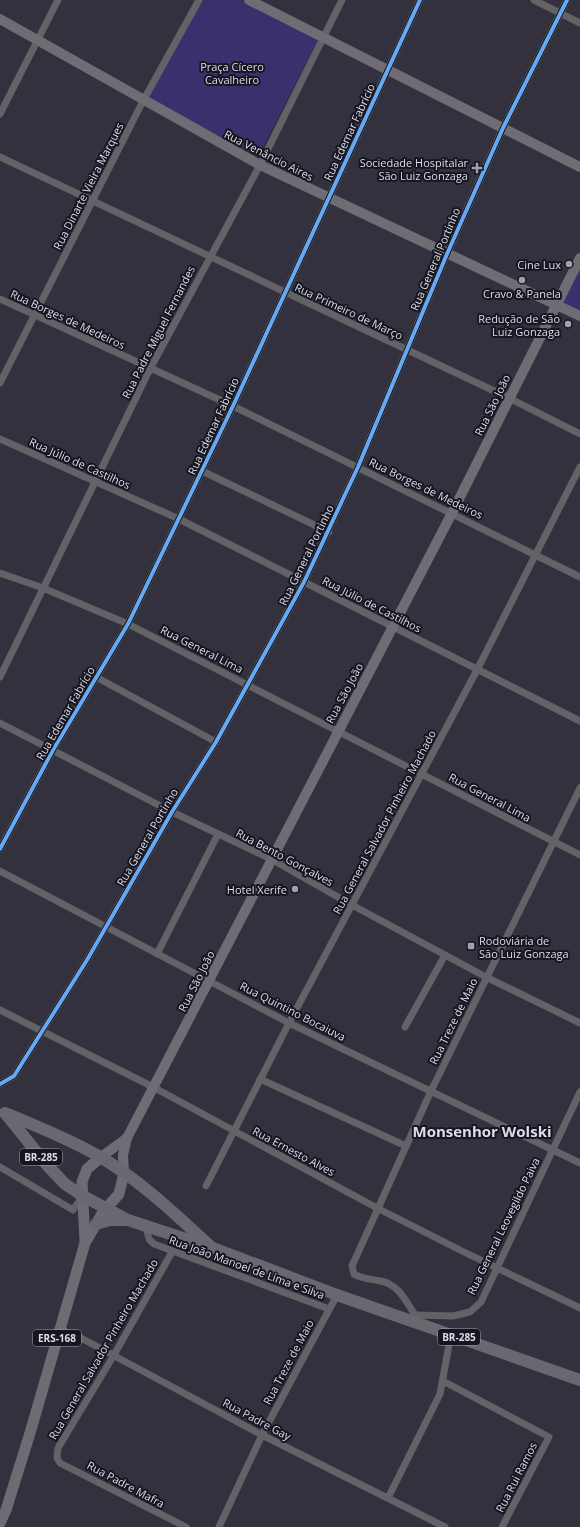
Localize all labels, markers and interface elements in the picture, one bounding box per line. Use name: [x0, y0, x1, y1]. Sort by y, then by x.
park label: Praça Cícero Cavalheiro: [200, 59, 264, 87]
street label: Rua Edemar Fabrício: [320, 81, 378, 183]
street label: Rua Dinarte Vieira Marques: [49, 120, 127, 252]
street label: Rua Venâncio Aires: [222, 126, 316, 184]
place label: Sociedade Hospitalar São Luiz Gonzaga: [360, 155, 469, 183]
marker: Sociedade Hospitalar São Luiz Gonzaga: [471, 162, 483, 174]
street label: Rua General Portinho: [407, 205, 464, 313]
place label: Cine Lux: [517, 257, 561, 272]
marker: Cine Lux: [564, 259, 574, 269]
street label: Rua Padre Miguel Fernandes: [118, 263, 198, 401]
marker: Cravo & Panela: [517, 275, 527, 285]
street label: Rua Primeiro de Março: [293, 279, 406, 343]
street label: Rua Borges de Medeiros: [8, 286, 128, 352]
place label: Cravo & Panela: [483, 286, 561, 301]
place label: Redução de São Luiz Gonzaga: [478, 311, 560, 339]
marker: Redução de São Luiz Gonzaga: [563, 319, 573, 329]
street label: Rua São João: [471, 372, 513, 438]
street label: Rua Edemar Fabrício: [184, 375, 242, 477]
street label: Rua Júlio de Castilhos: [27, 434, 133, 492]
street label: Rua Borges de Medeiros: [367, 454, 485, 522]
street label: Rua General Portinho: [275, 502, 337, 608]
street label: Rua Júlio de Castilhos: [320, 572, 424, 636]
street label: Rua General Lima: [158, 622, 246, 676]
street label: Rua São João: [322, 660, 366, 726]
street label: Rua Edemar Fabrício: [32, 663, 98, 762]
street label: Rua General Salvador Pinheiro Machado: [329, 727, 439, 917]
street label: Rua General Lima: [446, 769, 534, 825]
street label: Rua General Portinho: [113, 785, 181, 889]
street label: Rua Bento Gonçalves: [234, 825, 336, 889]
place label: Hotel Xerife: [227, 882, 287, 897]
marker: Hotel Xerife: [290, 884, 300, 894]
place label: Rodoviária de São Luiz Gonzaga: [479, 933, 569, 961]
marker: Rodoviária de São Luiz Gonzaga: [466, 941, 476, 951]
street label: Rua São João: [174, 948, 218, 1014]
street label: Rua Treze de Maio: [426, 975, 481, 1067]
street label: Rua Quintino Bocaiuva: [238, 978, 348, 1044]
district label: Monsenhor Wolski: [412, 1121, 552, 1141]
street label: Rua Ernesto Alves: [250, 1123, 338, 1179]
road number: BR-285: [20, 1149, 62, 1165]
street label: Rua General Leovegildo Paiva: [463, 1155, 543, 1297]
street label: Rua João Manoel de Lima e Silva: [167, 1232, 327, 1302]
street label: Rua General Salvador Pinheiro Machado: [45, 1256, 161, 1442]
street label: Rua Treze de Maio: [259, 1316, 317, 1407]
road number: BR-285: [438, 1329, 480, 1345]
road number: ERS-168: [33, 1330, 81, 1346]
street label: Rua Padre Gay: [220, 1395, 294, 1443]
street label: Rua Rui Ramos: [492, 1439, 540, 1515]
street label: Rua Padre Mafra: [85, 1457, 167, 1511]

